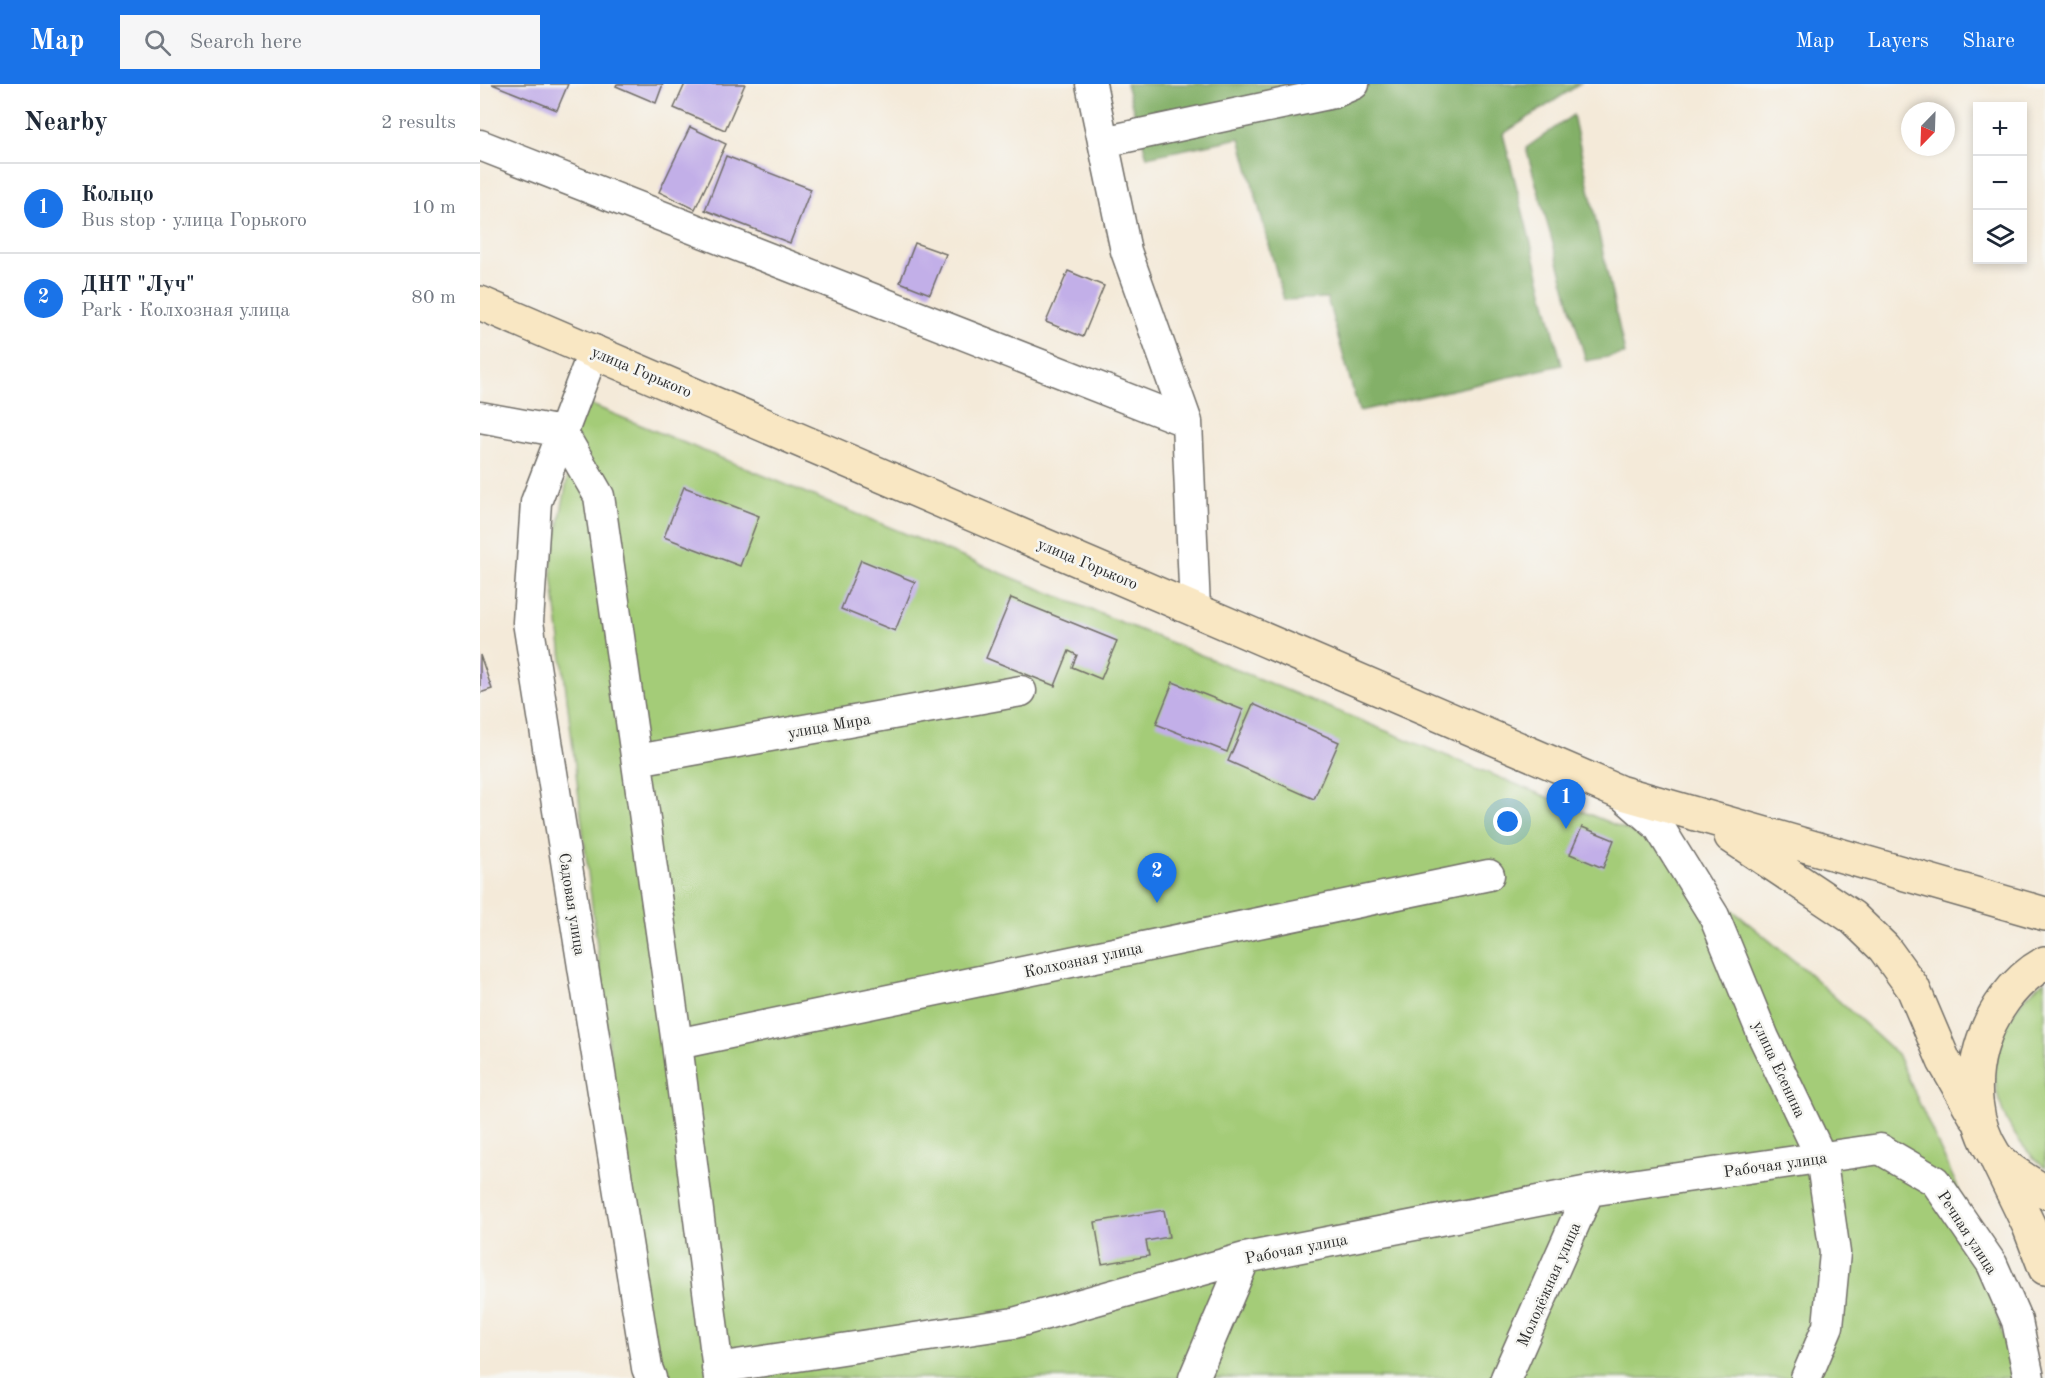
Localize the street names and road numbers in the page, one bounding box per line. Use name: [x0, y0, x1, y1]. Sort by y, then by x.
street label: улица Горького: [589, 344, 694, 401]
street label: улица Горького: [1035, 536, 1140, 593]
street label: улица Мира: [787, 712, 872, 742]
street label: Садовая улица: [555, 852, 587, 957]
street label: Колхозная улица: [1023, 941, 1144, 981]
street label: улица Есенина: [1749, 1019, 1808, 1121]
street label: Рабочая улица: [1723, 1151, 1828, 1181]
street label: Речная улица: [1934, 1189, 1999, 1278]
street label: Молодёжная улица: [1515, 1220, 1584, 1349]
street label: Рабочая улица: [1244, 1232, 1349, 1268]

